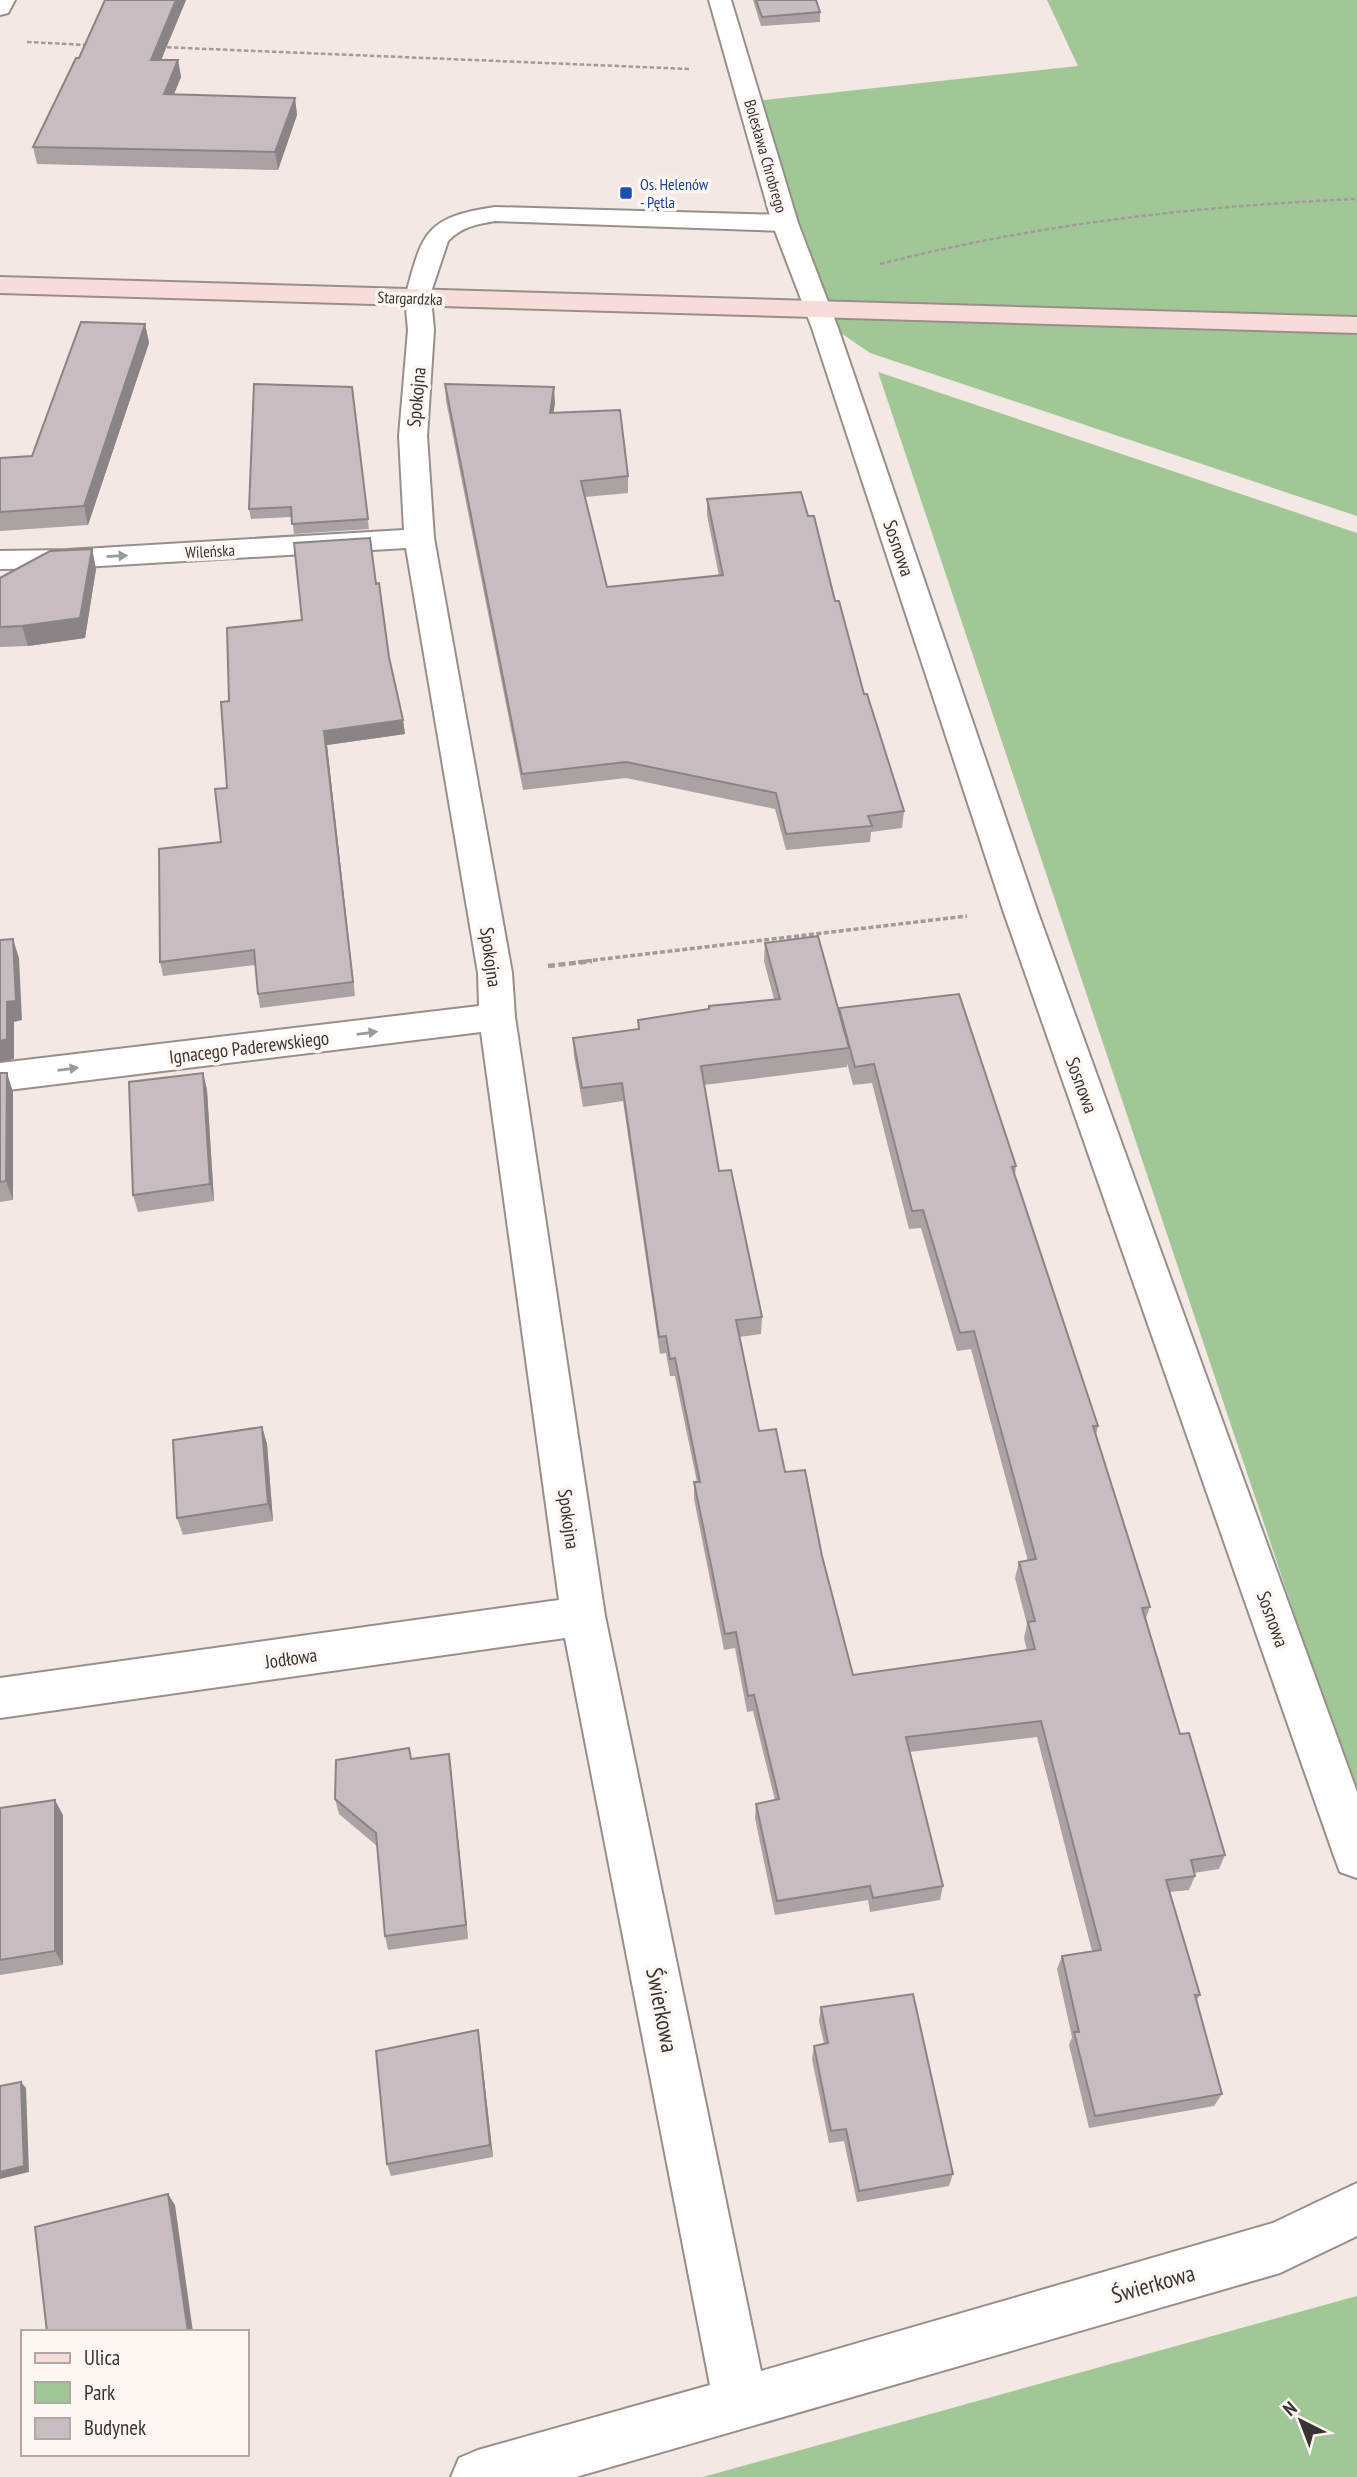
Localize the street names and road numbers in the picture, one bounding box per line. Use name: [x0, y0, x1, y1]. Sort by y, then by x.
street label: Bolesława Chrobrego: [740, 97, 792, 215]
street label: Stargardzka: [377, 287, 443, 309]
street label: Spokojna: [401, 366, 431, 428]
street label: Sosnowa: [878, 517, 920, 579]
street label: Wileńska: [185, 540, 235, 562]
street label: Spokojna: [475, 926, 507, 988]
street label: Ignacego Paderewskiego: [168, 1025, 330, 1069]
street label: Sosnowa: [1061, 1054, 1103, 1116]
street label: Spokojna: [553, 1488, 585, 1550]
street label: Sosnowa: [1252, 1588, 1294, 1650]
street label: Jodłowa: [262, 1642, 319, 1674]
street label: Świerkowa: [640, 1965, 685, 2055]
street label: Świerkowa: [1108, 2258, 1198, 2309]

